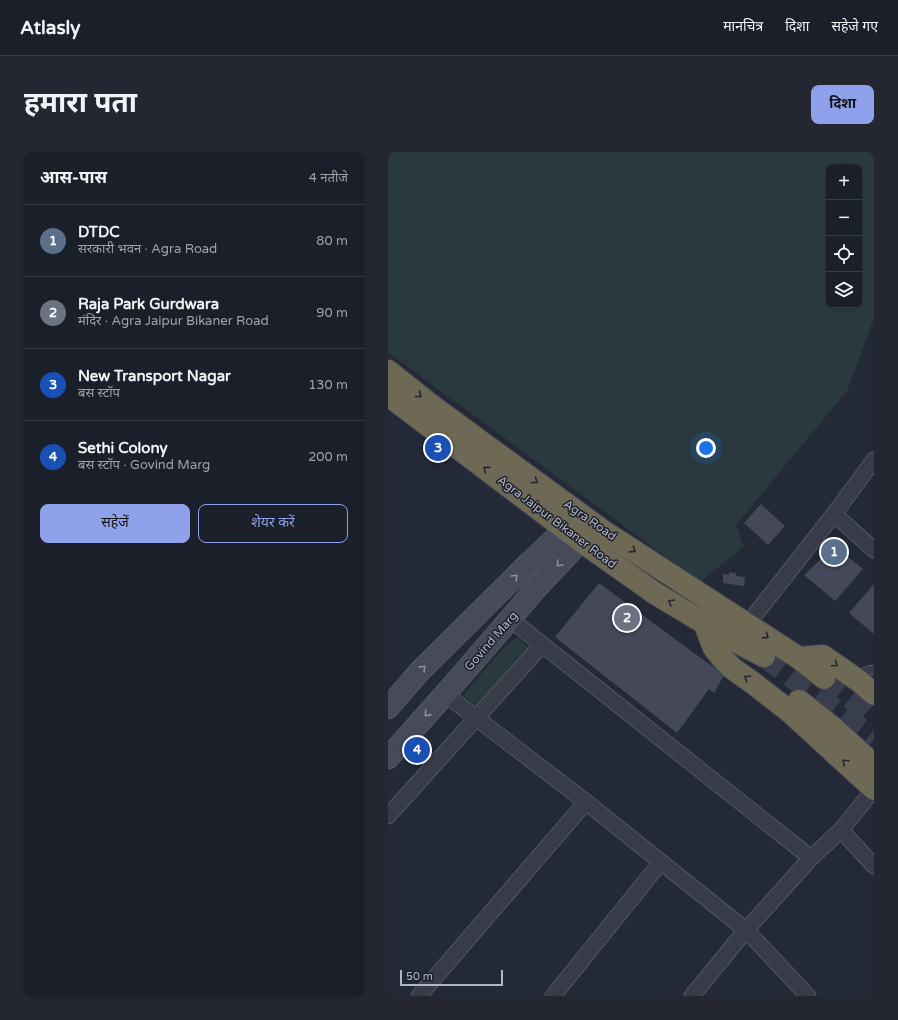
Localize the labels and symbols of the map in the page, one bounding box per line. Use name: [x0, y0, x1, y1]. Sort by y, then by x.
one-way arrow: [414, 391, 421, 398]
pin: 3: [425, 433, 451, 463]
your location: [696, 438, 716, 458]
one-way arrow: [483, 466, 490, 473]
street label: Agra Jaipur Bikaner Road: [495, 473, 619, 571]
one-way arrow: [530, 476, 537, 483]
street label: Agra Road: [561, 497, 619, 543]
pin: 1: [821, 537, 847, 567]
one-way arrow: [629, 545, 636, 553]
one-way arrow: [556, 559, 564, 567]
one-way arrow: [510, 574, 518, 581]
one-way arrow: [668, 600, 675, 607]
pin: 2: [614, 603, 640, 633]
street label: Govind Marg: [461, 608, 521, 674]
one-way arrow: [761, 632, 768, 639]
one-way arrow: [831, 659, 838, 667]
one-way arrow: [418, 665, 426, 673]
one-way arrow: [744, 676, 751, 683]
one-way arrow: [425, 709, 432, 717]
pin: 4: [404, 735, 430, 765]
one-way arrow: [843, 760, 850, 767]
scale bar: [400, 968, 503, 987]

